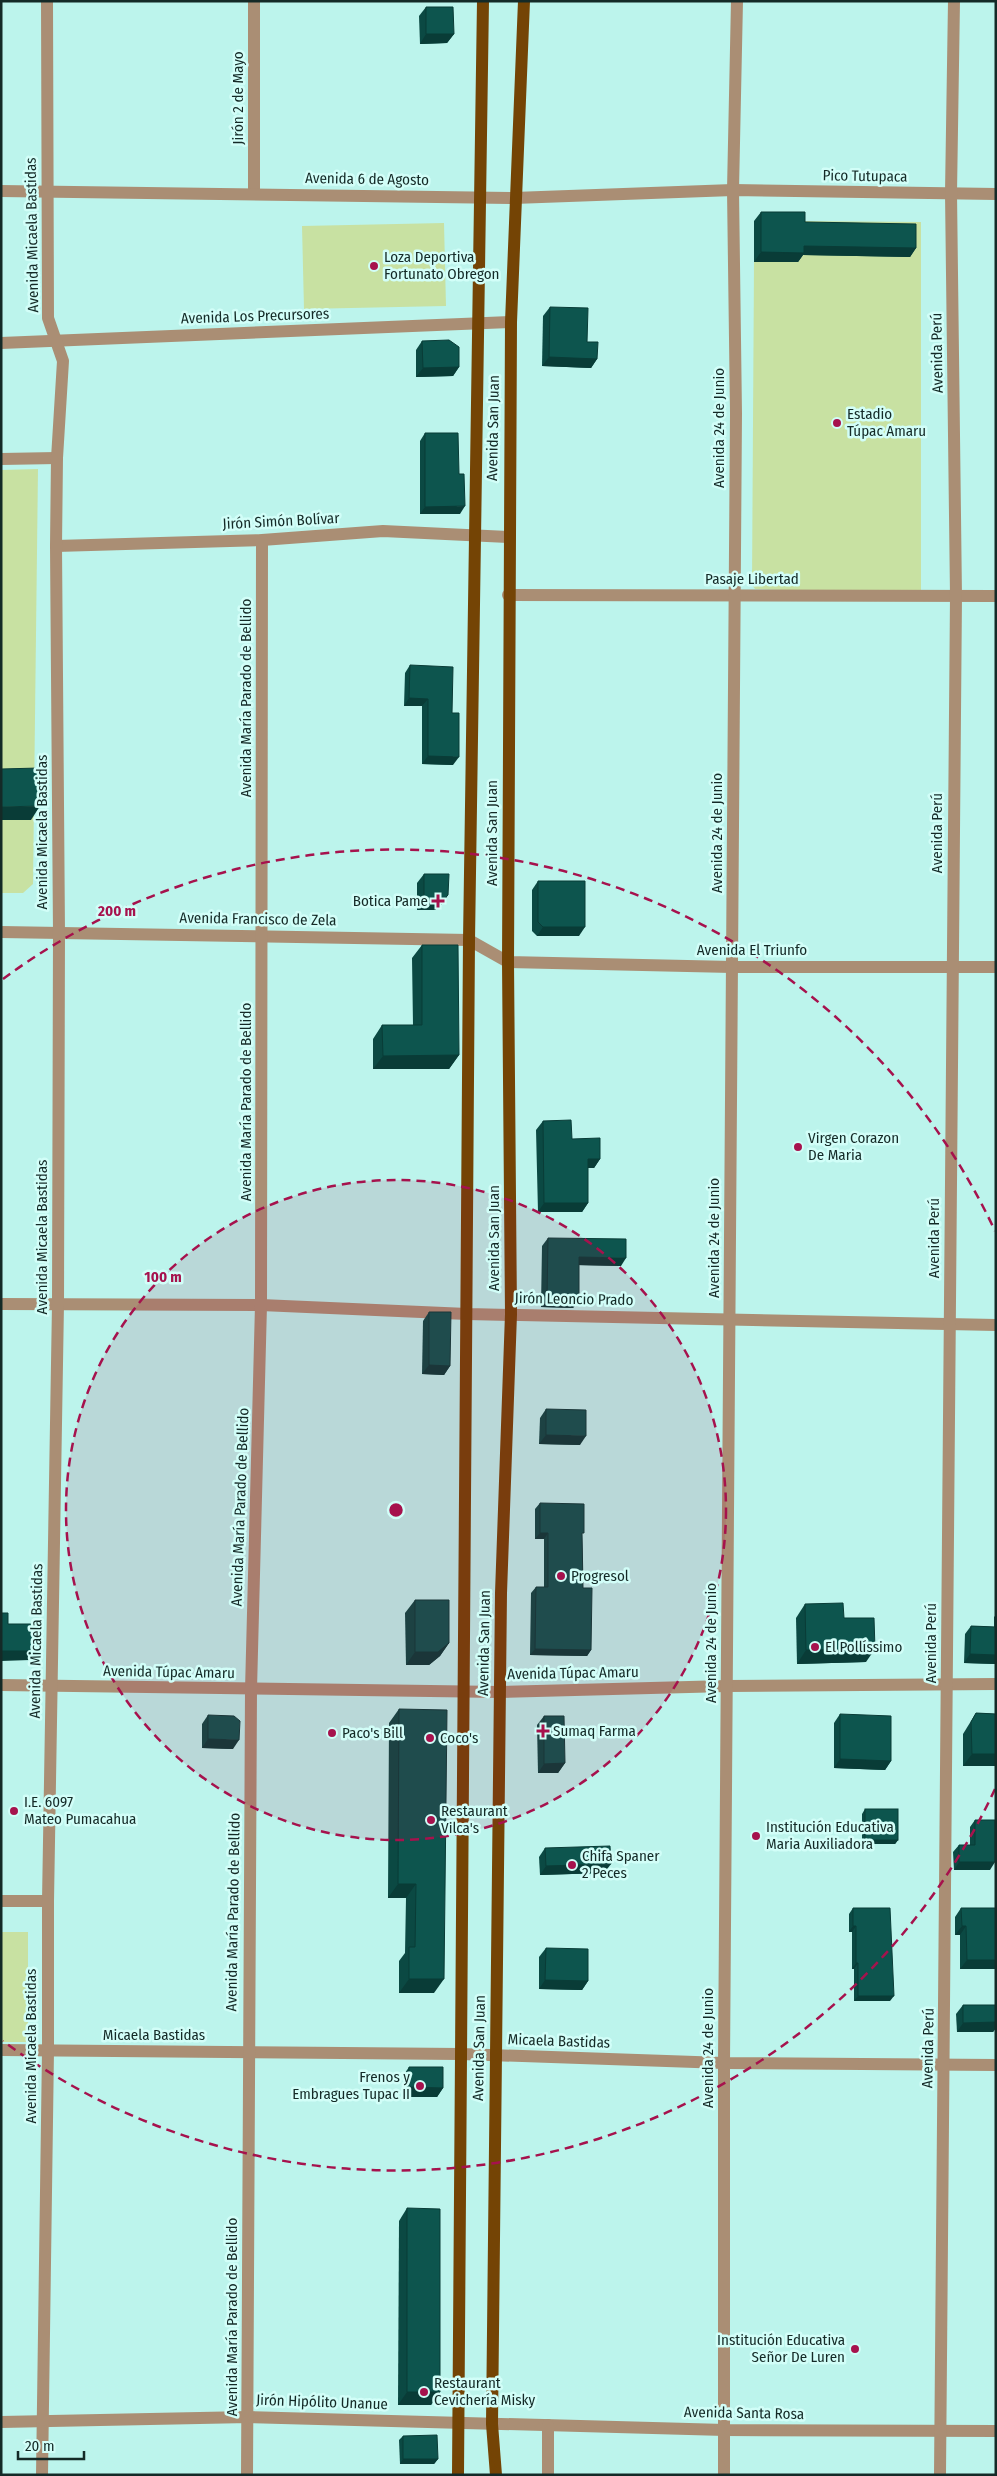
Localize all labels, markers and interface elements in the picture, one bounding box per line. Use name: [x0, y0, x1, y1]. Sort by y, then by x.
street label: Jirón 2 de Mayo: [229, 51, 247, 145]
street label: Avenida Micaela Bastidas: [22, 157, 42, 313]
street label: Pico Tutupaca: [822, 166, 908, 186]
street label: Avenida 6 de Agosto: [305, 169, 429, 189]
place label: Loza Deportiva Fortunato Obregon: [384, 248, 500, 283]
marker: Loza Deportiva Fortunato Obregon: [368, 260, 380, 272]
street label: Avenida Los Precursores: [180, 304, 330, 328]
street label: Avenida Perú: [927, 313, 947, 393]
street label: Avenida 24 de Junio: [710, 368, 728, 488]
street label: Avenida San Juan: [483, 375, 503, 481]
place label: Estadio Túpac Amaru: [847, 405, 926, 440]
marker: Estadio Túpac Amaru: [831, 417, 843, 429]
street label: Jirón Simón Bolívar: [222, 509, 341, 533]
street label: Pasaje Libertad: [705, 570, 799, 588]
street label: Avenida María Parado de Bellido: [237, 599, 255, 797]
street label: Avenida Micaela Bastidas: [33, 755, 51, 909]
street label: Avenida 24 de Junio: [708, 773, 726, 893]
street label: Avenida San Juan: [483, 780, 501, 886]
street label: Avenida Perú: [928, 793, 946, 873]
place label: Botica Pame: [353, 892, 428, 910]
marker: Botica Pame: [432, 895, 444, 907]
text: 200 m: [97, 902, 136, 920]
street label: Avenida Francisco de Zela: [179, 909, 337, 929]
street label: Avenida El Triunfo: [697, 941, 807, 959]
street label: Avenida María Parado de Bellido: [237, 1003, 255, 1201]
place label: Virgen Corazon De Maria: [808, 1129, 899, 1164]
marker: Virgen Corazon De Maria: [792, 1141, 804, 1153]
street label: Avenida Micaela Bastidas: [33, 1160, 51, 1314]
street label: Avenida 24 de Junio: [705, 1178, 723, 1298]
street label: Avenida San Juan: [485, 1185, 503, 1291]
street label: Avenida Perú: [925, 1198, 943, 1278]
text: 100 m: [144, 1268, 182, 1286]
street label: Jirón Leoncio Prado: [514, 1289, 634, 1309]
street label: Avenida María Parado de Bellido: [228, 1407, 252, 1607]
centre of rings: [387, 1501, 405, 1519]
street label: Avenida Micaela Bastidas: [26, 1563, 46, 1719]
place label: Progresol: [571, 1567, 629, 1585]
marker: Progresol: [555, 1570, 567, 1582]
street label: Avenida 24 de Junio: [702, 1583, 720, 1703]
street label: Avenida San Juan: [474, 1590, 494, 1696]
street label: Avenida Perú: [922, 1603, 940, 1683]
place label: El Pollíssimo: [825, 1638, 902, 1656]
marker: El Pollíssimo: [809, 1641, 821, 1653]
street label: Avenida Túpac Amaru: [103, 1662, 235, 1682]
street label: Avenida Túpac Amaru: [507, 1663, 639, 1683]
place label: Sumaq Farma: [553, 1722, 636, 1740]
place label: Paco's Bill: [342, 1724, 403, 1742]
marker: Sumaq Farma: [537, 1725, 549, 1737]
marker: Paco's Bill: [326, 1727, 338, 1739]
place label: Coco's: [440, 1729, 478, 1747]
marker: Coco's: [424, 1732, 436, 1744]
place label: I.E. 6097 Mateo Pumacahua: [24, 1793, 136, 1828]
place label: Restaurant Vilca's: [441, 1802, 508, 1837]
marker: I.E. 6097 Mateo Pumacahua: [8, 1805, 20, 1817]
street label: Avenida María Parado de Bellido: [222, 1812, 244, 2011]
marker: Restaurant Vilca's: [425, 1814, 437, 1826]
place label: Institución Educativa Maria Auxiliadora: [766, 1818, 894, 1853]
marker: Institución Educativa Maria Auxiliadora: [750, 1830, 762, 1842]
place label: Chifa Spaner 2 Peces: [582, 1847, 660, 1882]
marker: Chifa Spaner 2 Peces: [566, 1859, 578, 1871]
street label: Avenida Micaela Bastidas: [22, 1969, 40, 2123]
street label: Avenida 24 de Junio: [699, 1988, 717, 2108]
street label: Avenida San Juan: [469, 1995, 489, 2101]
street label: Avenida Perú: [918, 2008, 938, 2088]
street label: Micaela Bastidas: [103, 2026, 205, 2044]
street label: Micaela Bastidas: [507, 2030, 611, 2052]
place label: Frenos y Embragues Tupac II: [292, 2068, 410, 2103]
marker: Frenos y Embragues Tupac II: [414, 2080, 426, 2092]
street label: Avenida María Parado de Bellido: [223, 2218, 241, 2416]
place label: Institución Educativa Señor De Luren: [717, 2331, 845, 2366]
marker: Institución Educativa Señor De Luren: [849, 2343, 861, 2355]
place label: Restaurant Cevichería Misky: [434, 2374, 536, 2409]
marker: Restaurant Cevichería Misky: [418, 2386, 430, 2398]
street label: Jirón Hipólito Unanue: [256, 2391, 388, 2413]
street label: Avenida Santa Rosa: [684, 2403, 804, 2423]
scale bar: [18, 2428, 84, 2460]
text: 20 m: [25, 2437, 55, 2455]

